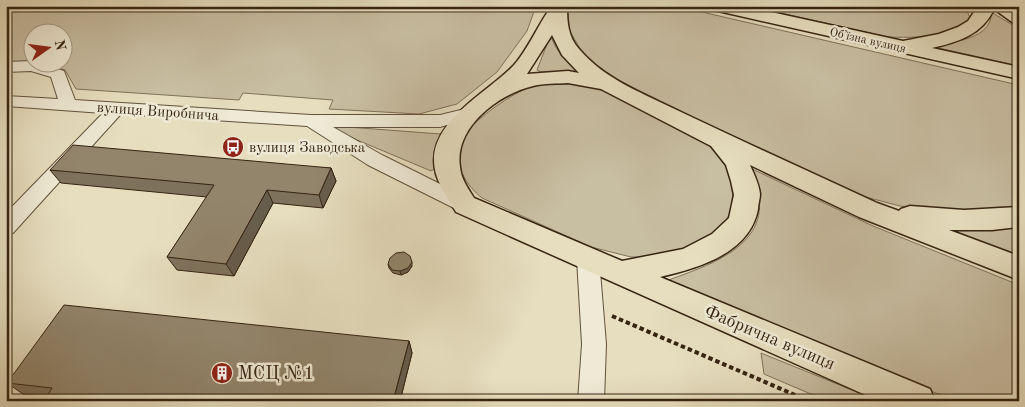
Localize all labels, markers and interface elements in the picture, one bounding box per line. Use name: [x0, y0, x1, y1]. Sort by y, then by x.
north arrow: [22, 22, 72, 72]
street label: Обʼїзна вулиця: [828, 25, 907, 56]
text: N: [52, 38, 68, 52]
street label: вулиця Виробнича: [96, 101, 220, 124]
bus stop icon: вулиця Заводська: [221, 135, 245, 159]
place label: вулиця Заводська: [249, 141, 366, 156]
street label: Фабрична вулиця: [702, 302, 838, 374]
building icon: МСЦ №1: [210, 361, 234, 385]
place label: МСЦ №1: [238, 365, 314, 383]

